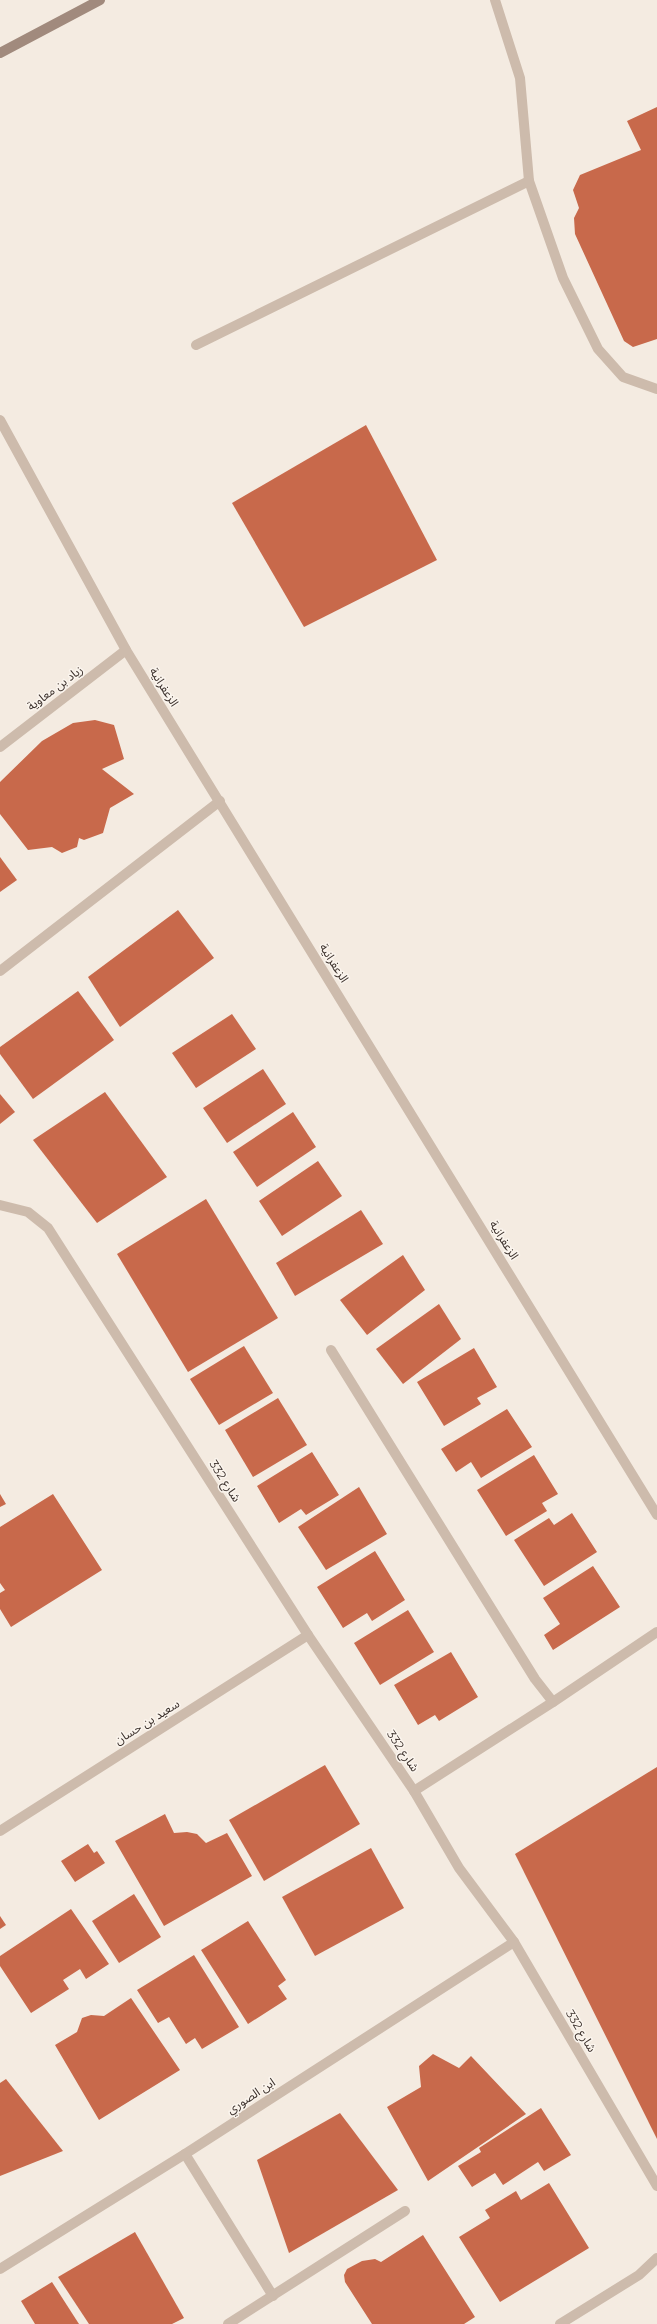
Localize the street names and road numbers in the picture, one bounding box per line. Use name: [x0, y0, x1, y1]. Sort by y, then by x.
street label: زياد بن معاوية: [24, 662, 86, 713]
street label: الزعفرانية: [147, 664, 182, 709]
street label: الزعفرانية: [317, 940, 352, 985]
street label: الزعفرانية: [487, 1217, 522, 1262]
street label: شارع 332: [205, 1457, 244, 1506]
street label: سعيد بن حسان: [111, 1696, 182, 1748]
street label: شارع 332: [382, 1727, 423, 1775]
street label: شارع 332: [561, 2007, 600, 2056]
street label: ابن الصوري: [224, 2074, 279, 2119]

